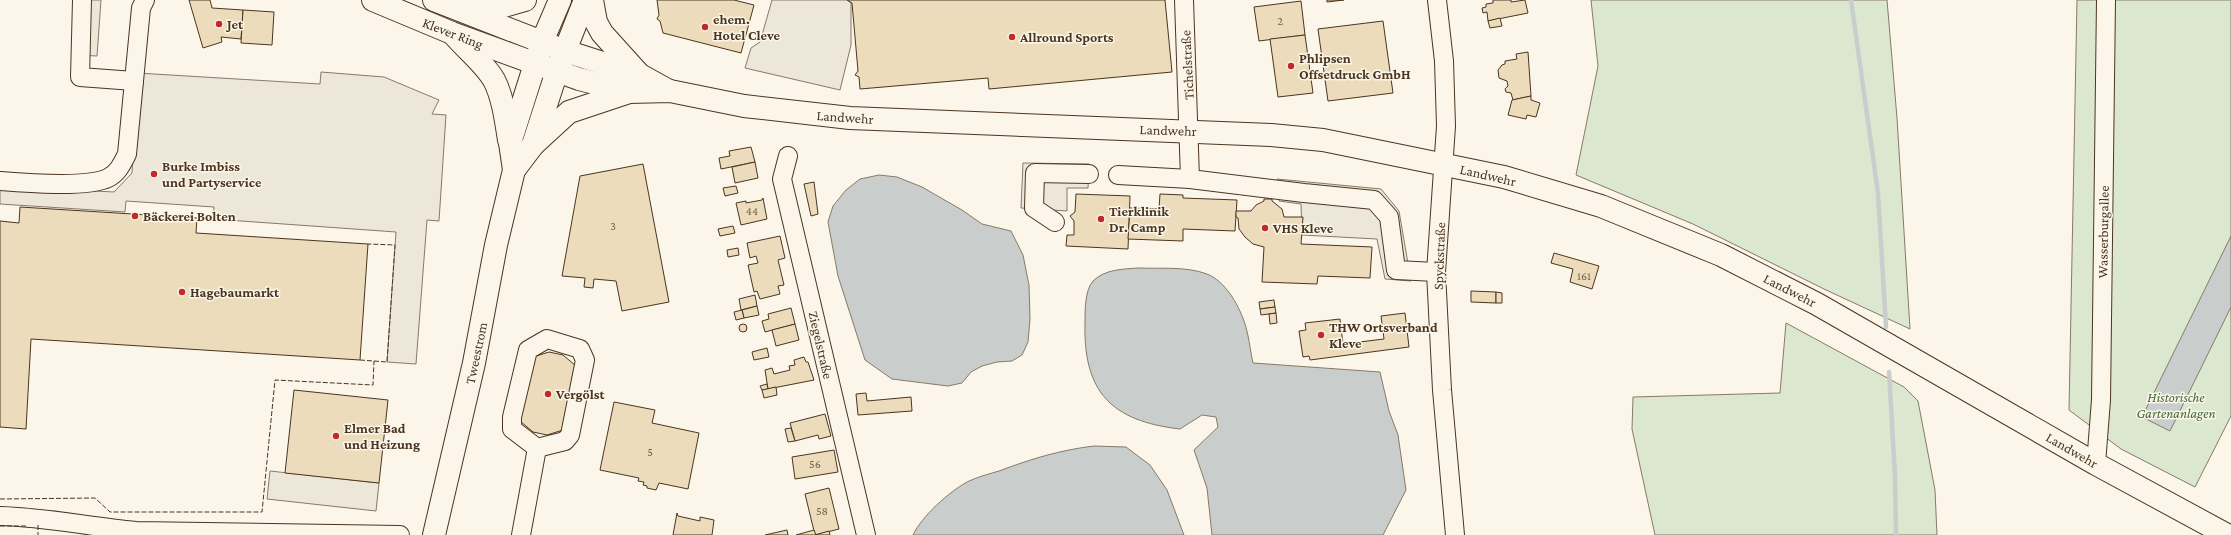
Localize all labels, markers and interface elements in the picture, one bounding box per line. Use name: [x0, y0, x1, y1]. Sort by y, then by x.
place label: ehem. Hotel Cleve: [713, 11, 781, 43]
street label: Klever Ring: [420, 14, 486, 52]
house number: 2: [1277, 14, 1283, 28]
place label: Jet: [225, 16, 244, 32]
marker: Jet: [214, 19, 224, 29]
marker: ehem. Hotel Cleve: [700, 22, 710, 32]
place label: Allround Sports: [1019, 29, 1114, 45]
street label: Tichelstraße: [1177, 30, 1197, 100]
marker: Allround Sports: [1007, 32, 1017, 42]
place label: Phlipsen Offsetdruck GmbH: [1299, 50, 1411, 82]
marker: Phlipsen Offsetdruck GmbH: [1286, 61, 1296, 71]
street label: Landwehr: [816, 107, 874, 127]
street label: Landwehr: [1139, 121, 1197, 139]
place label: Burke Imbiss und Partyservice: [162, 158, 262, 190]
street label: Landwehr: [1458, 161, 1518, 189]
marker: Burke Imbiss und Partyservice: [149, 169, 159, 179]
street label: Wasserburgallee: [2094, 185, 2112, 279]
place label: Tierklinik Dr. Camp: [1109, 203, 1169, 235]
house number: 44: [746, 204, 758, 218]
place label: Bäckerei Bolten: [143, 208, 236, 224]
marker: Bäckerei Bolten: [130, 211, 140, 221]
marker: Tierklinik Dr. Camp: [1096, 214, 1106, 224]
house number: 3: [610, 219, 616, 233]
place label: VHS Kleve: [1272, 220, 1334, 236]
street label: Spyckstraße: [1430, 222, 1448, 290]
marker: VHS Kleve: [1260, 223, 1270, 233]
house number: 161: [1577, 269, 1591, 283]
street label: Landwehr: [1761, 270, 1819, 310]
place label: Hagebaumarkt: [190, 284, 280, 300]
marker: Hagebaumarkt: [177, 287, 187, 297]
street label: Ziegelstraße: [805, 310, 837, 380]
place label: THW Ortsverband Kleve: [1329, 319, 1438, 351]
street label: Tweestrom: [462, 320, 490, 386]
marker: THW Ortsverband Kleve: [1316, 330, 1326, 340]
place label: Vergölst: [555, 386, 606, 402]
marker: Vergölst: [543, 389, 553, 399]
park label: Historische Gartenanlagen: [2136, 389, 2216, 421]
place label: Elmer Bad und Heizung: [344, 420, 420, 452]
street label: Landwehr: [2043, 429, 2101, 471]
marker: Elmer Bad und Heizung: [331, 431, 341, 441]
house number: 5: [647, 445, 653, 459]
house number: 56: [809, 457, 821, 471]
house number: 58: [816, 504, 828, 518]

